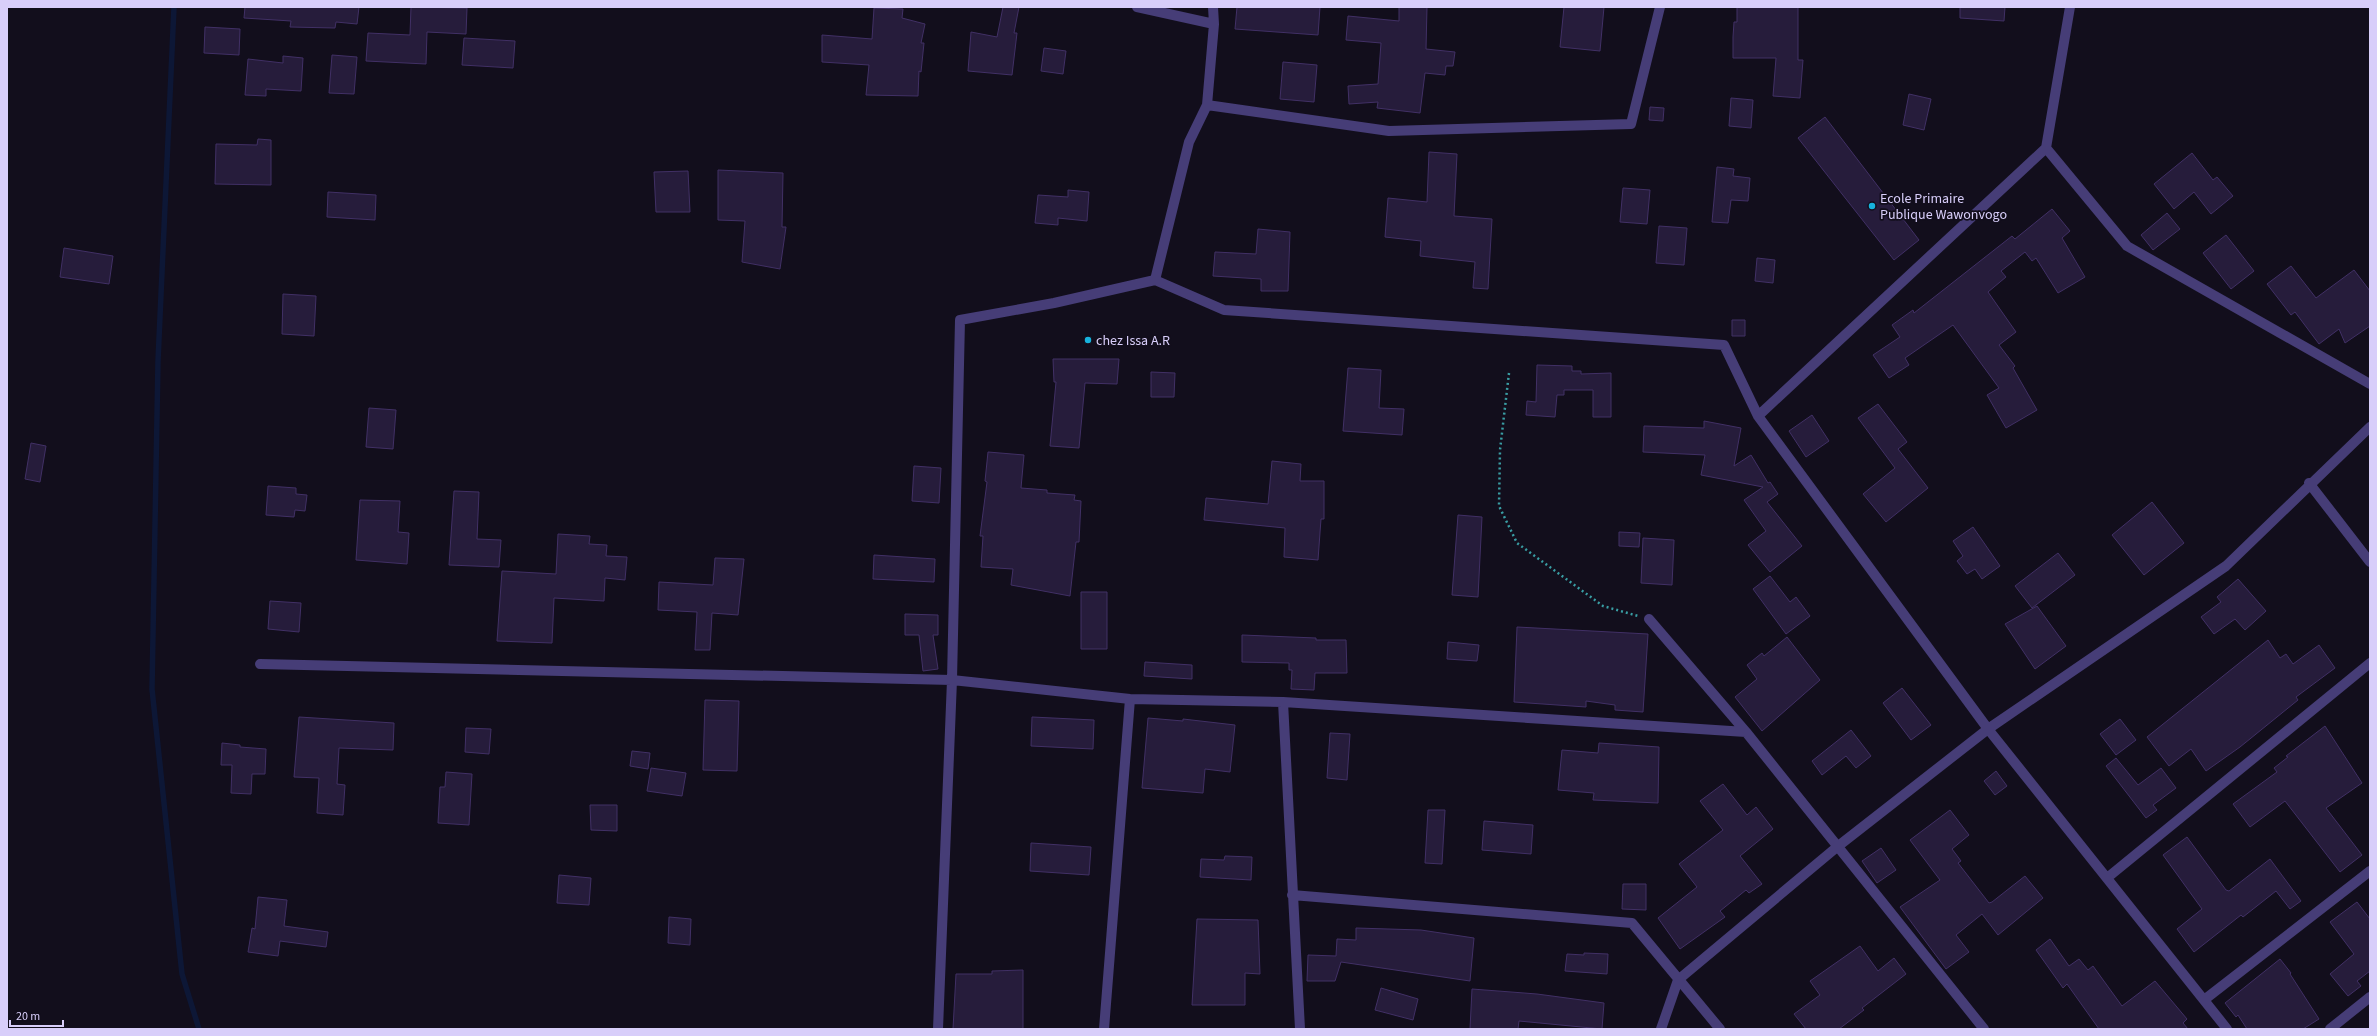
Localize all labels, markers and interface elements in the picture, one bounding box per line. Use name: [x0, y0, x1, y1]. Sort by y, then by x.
place label: Ecole Primaire Publique Wawonvogo: [1880, 189, 2007, 225]
marker: Ecole Primaire Publique Wawonvogo: [1867, 201, 1877, 211]
place label: chez Issa A.R: [1096, 331, 1170, 351]
marker: chez Issa A.R: [1083, 335, 1093, 345]
scale bar: [10, 1002, 63, 1028]
text: 20 m: [16, 1008, 40, 1025]

